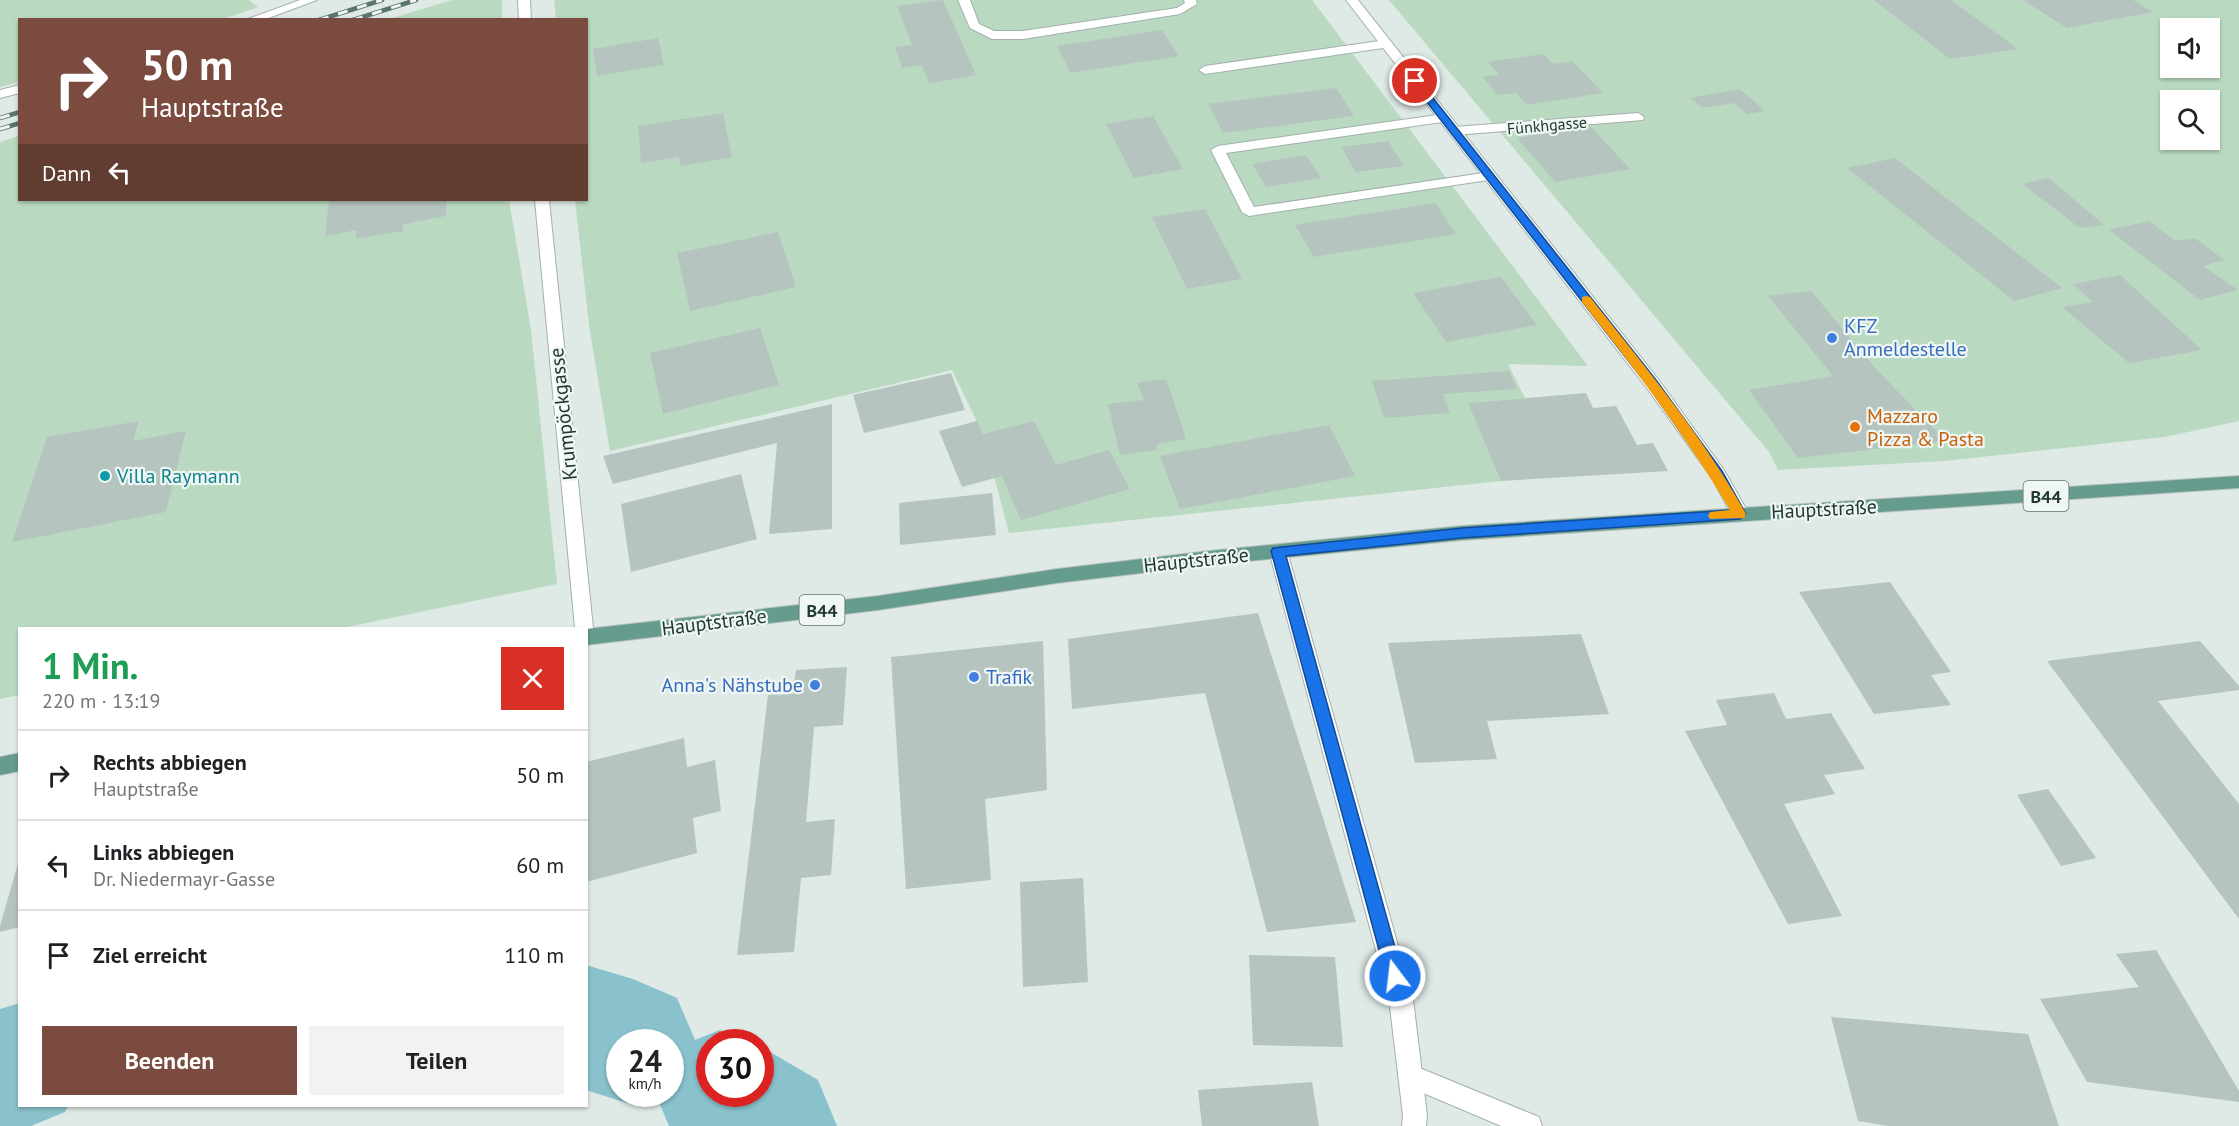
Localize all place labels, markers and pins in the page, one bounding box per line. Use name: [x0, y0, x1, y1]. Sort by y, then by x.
pin: [1389, 55, 1440, 106]
place label: KFZ Anmeldestelle: [1844, 313, 1967, 362]
marker: KFZ Anmeldestelle: [1825, 331, 1839, 345]
place label: Mazzaro Pizza & Pasta: [1867, 403, 1984, 452]
marker: Mazzaro Pizza & Pasta: [1848, 420, 1862, 434]
place label: Villa Raymann: [116, 463, 240, 489]
marker: Villa Raymann: [98, 469, 112, 483]
place label: Trafik: [986, 664, 1033, 690]
marker: Trafik: [967, 670, 981, 684]
place label: Anna's Nähstube: [662, 672, 803, 698]
marker: Anna's Nähstube: [808, 678, 822, 692]

